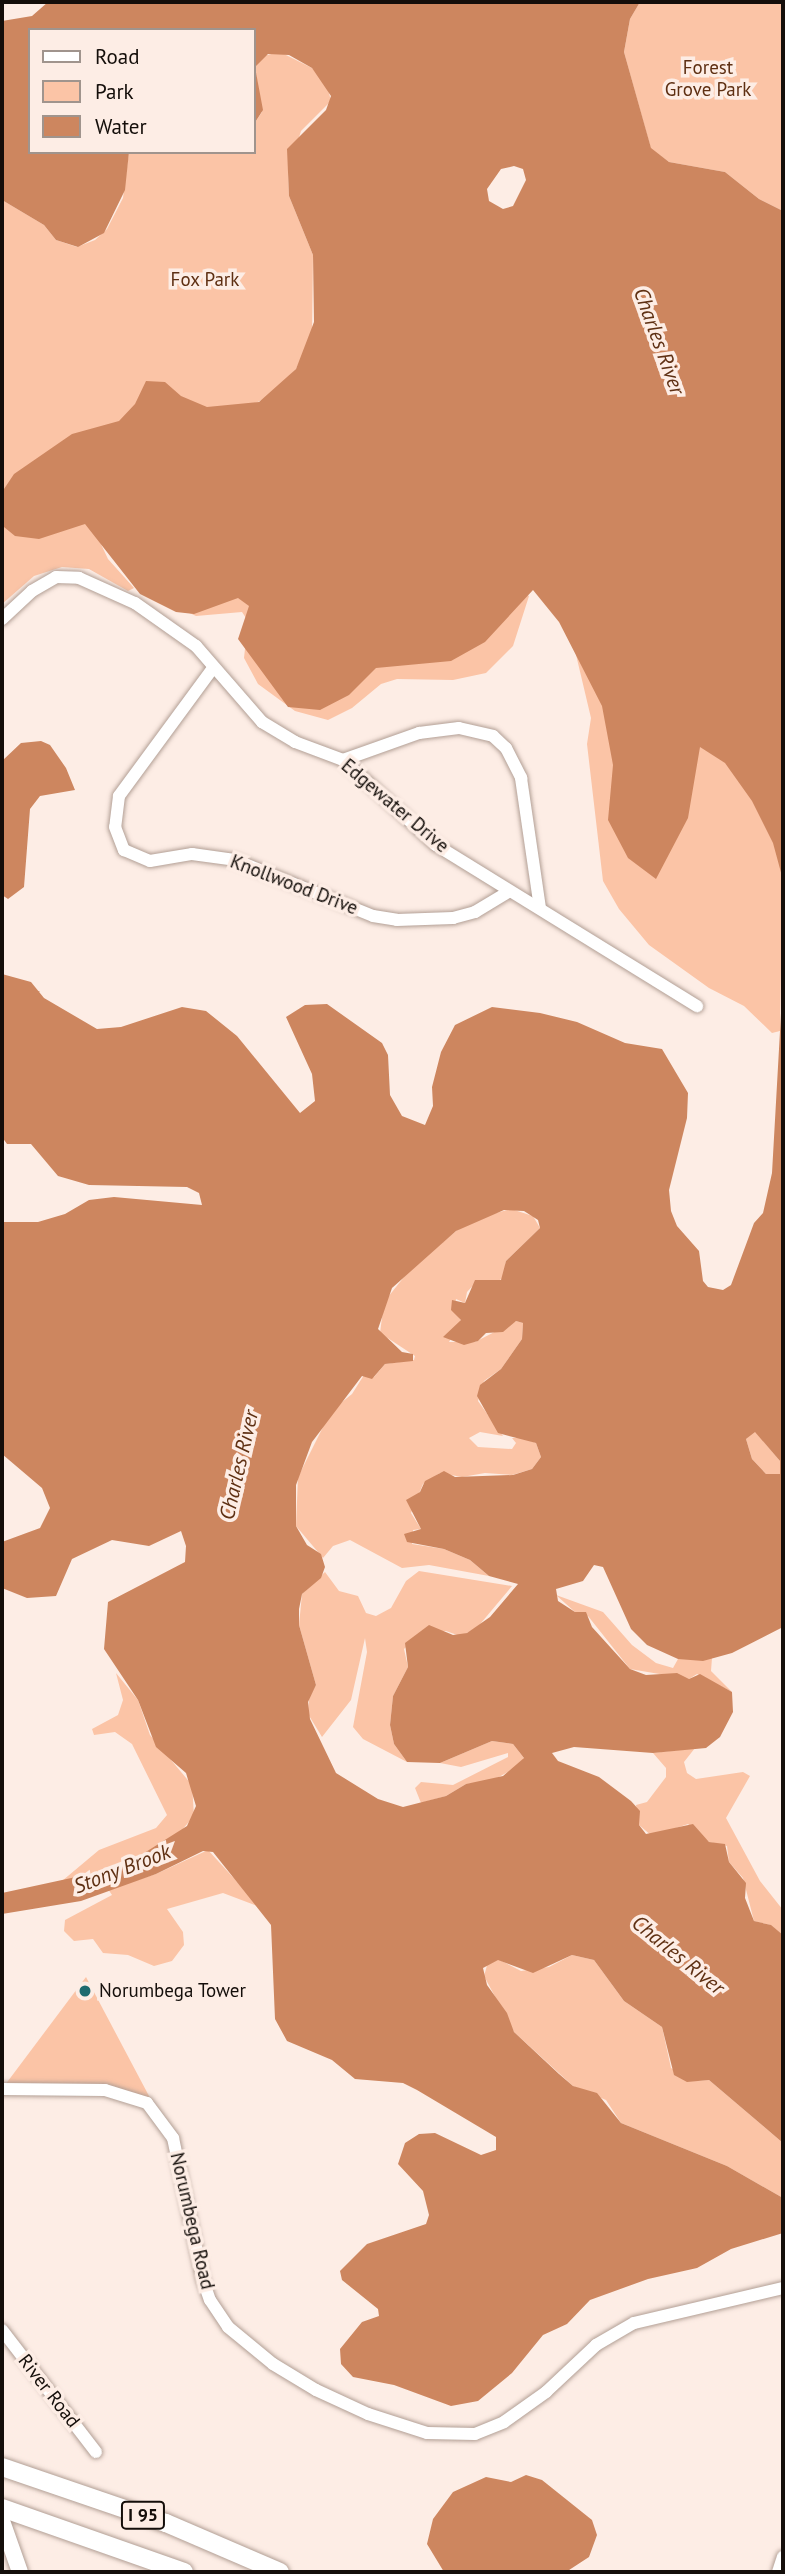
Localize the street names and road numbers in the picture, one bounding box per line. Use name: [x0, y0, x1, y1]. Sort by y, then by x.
street label: Edgewater Drive: [337, 754, 453, 858]
street label: Knollwood Drive: [227, 850, 361, 920]
street label: Norumbega Road: [165, 2150, 219, 2292]
street label: River Road: [13, 2350, 85, 2432]
road number: I 95: [120, 2500, 166, 2530]

